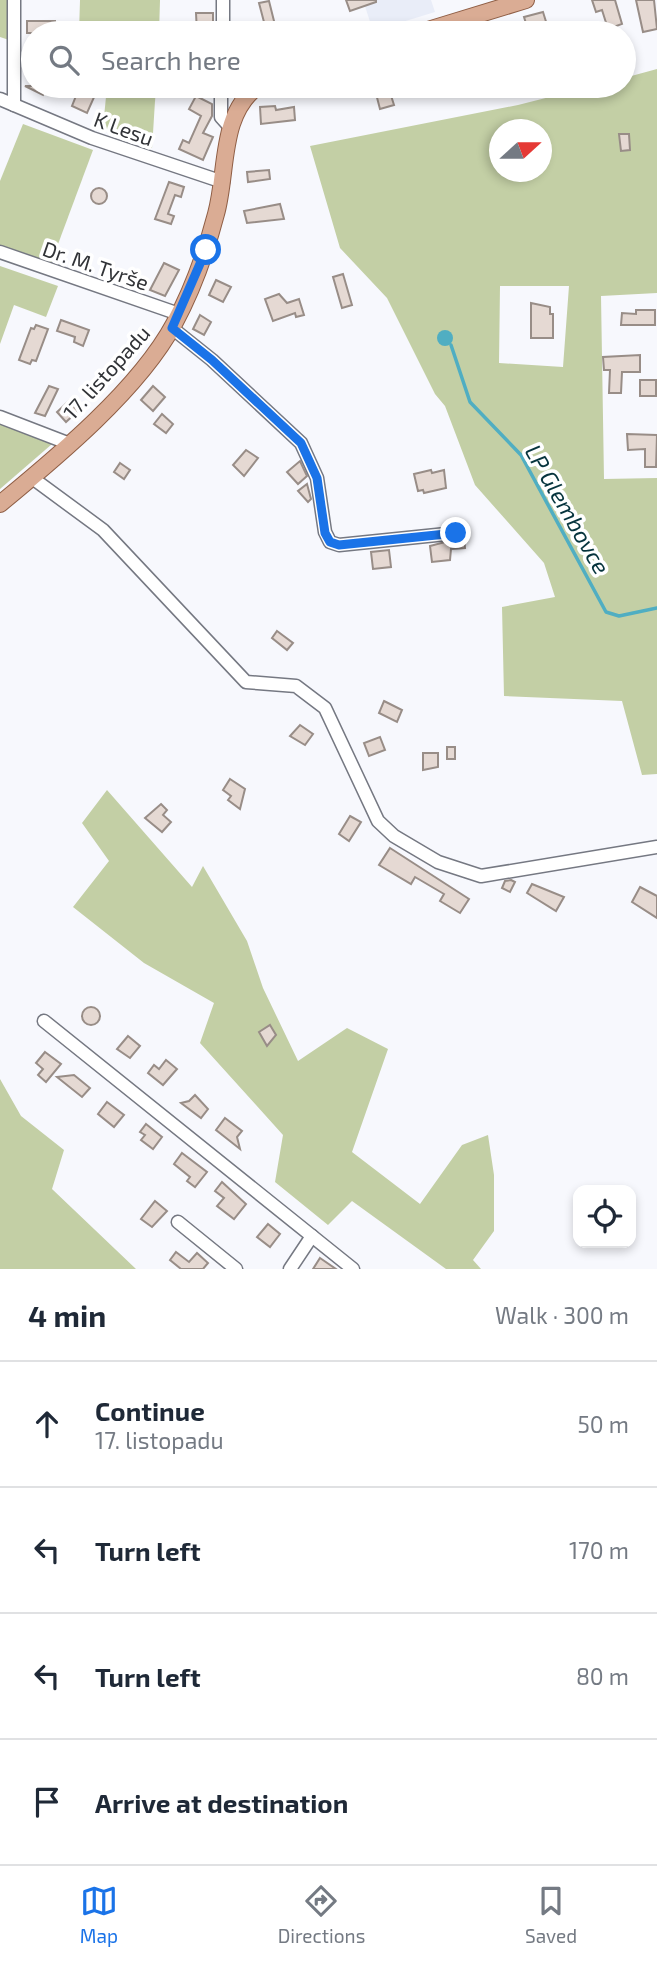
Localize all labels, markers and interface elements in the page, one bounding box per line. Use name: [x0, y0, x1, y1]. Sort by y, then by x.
search box: [21, 21, 636, 98]
icon: search: [45, 41, 83, 79]
text: Search here: [101, 44, 241, 75]
street label: K Lesu: [91, 106, 157, 150]
north arrow: [489, 119, 552, 182]
route start: [190, 234, 221, 265]
street label: Dr. M. Tyrše: [40, 235, 152, 295]
street label: 17. listopadu: [57, 320, 155, 424]
water label: LP Glembovce: [520, 439, 616, 579]
route end: [440, 517, 471, 548]
map controls: [573, 1185, 636, 1248]
button: locate: [573, 1185, 636, 1248]
text: 4 min: [28, 1297, 106, 1333]
text: Walk · 300 m: [495, 1301, 629, 1329]
text: Continue: [95, 1395, 205, 1426]
icon: ahead: [28, 1405, 66, 1443]
text: 50 m: [578, 1410, 629, 1438]
text: 17. listopadu: [95, 1426, 224, 1454]
icon: left: [28, 1531, 66, 1569]
text: Turn left: [95, 1535, 201, 1566]
text: 170 m: [569, 1536, 629, 1564]
icon: left: [28, 1657, 66, 1695]
text: Turn left: [95, 1661, 201, 1692]
text: 80 m: [576, 1662, 629, 1690]
icon: arrive: [28, 1783, 66, 1821]
text: Arrive at destination: [95, 1787, 348, 1818]
tab: Map: [80, 1882, 118, 1947]
tab: Directions: [278, 1882, 365, 1947]
tab: Saved: [525, 1882, 577, 1947]

